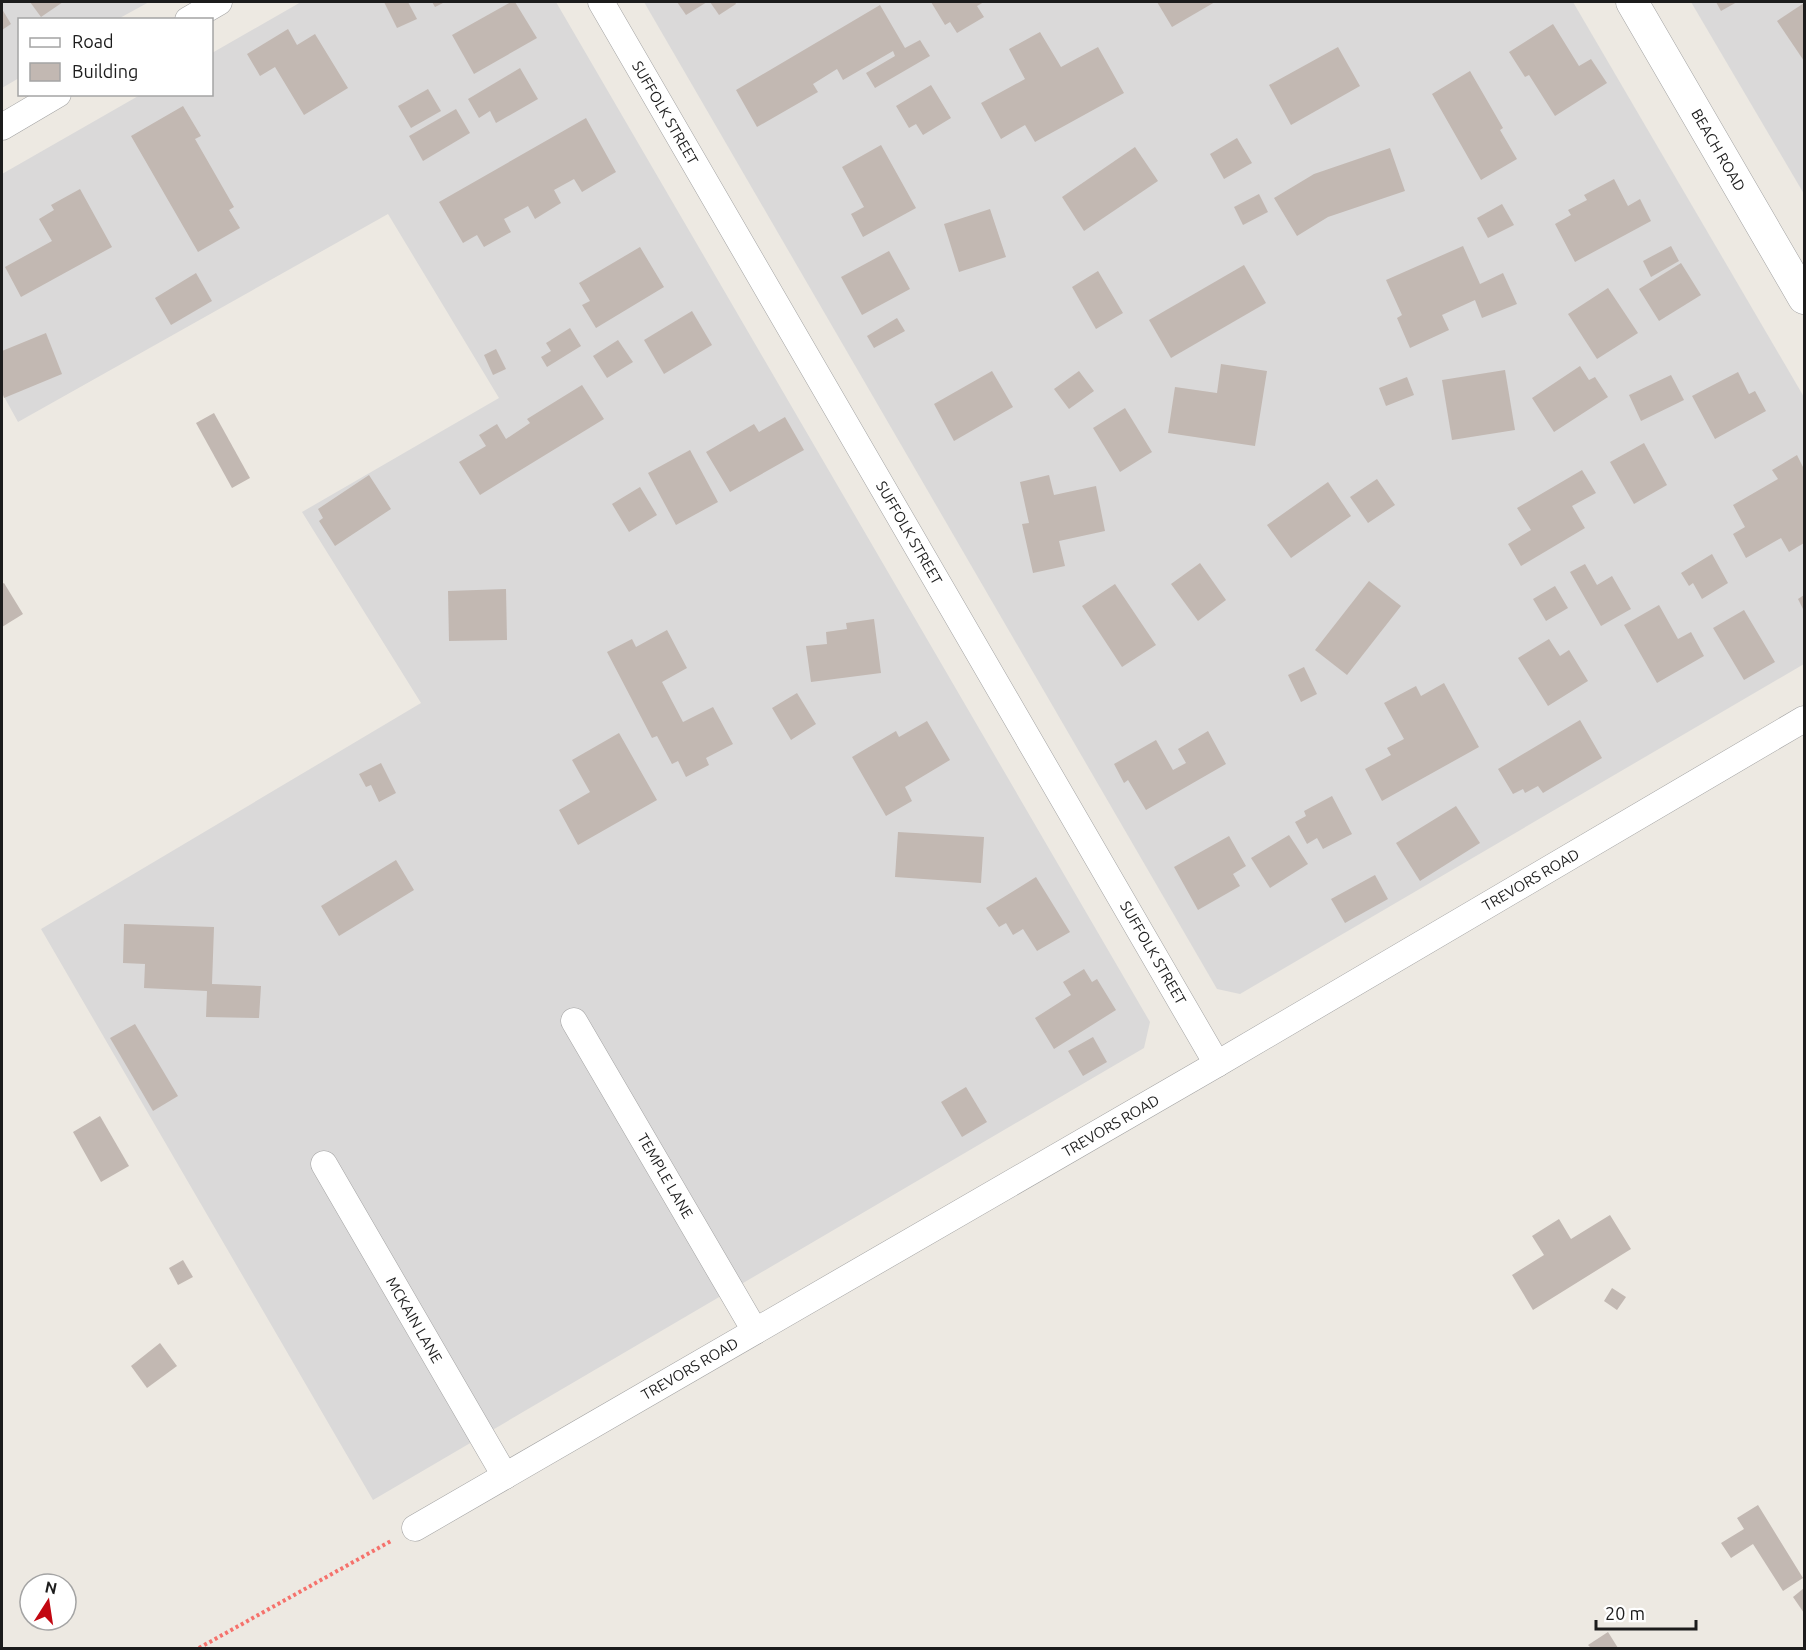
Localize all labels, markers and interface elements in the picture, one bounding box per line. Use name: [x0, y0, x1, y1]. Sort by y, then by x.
legend: [18, 18, 213, 96]
text: Road: [72, 31, 114, 51]
street label: SUFFOLK STREET: [629, 58, 702, 168]
text: Building: [72, 61, 138, 81]
street label: BEACH ROAD: [1688, 106, 1749, 194]
street label: SUFFOLK STREET: [873, 478, 946, 588]
street label: TREVORS ROAD: [1479, 845, 1582, 914]
street label: SUFFOLK STREET: [1117, 898, 1190, 1008]
street label: TREVORS ROAD: [1059, 1091, 1162, 1160]
street label: TEMPLE LANE: [634, 1130, 697, 1221]
street label: MCKAIN LANE: [383, 1274, 446, 1366]
street label: TREVORS ROAD: [638, 1334, 741, 1403]
north arrow: [18, 1572, 78, 1632]
text: N: [43, 1577, 59, 1597]
scale bar: [1596, 1593, 1696, 1631]
text: 20 m: [1605, 1603, 1645, 1623]

